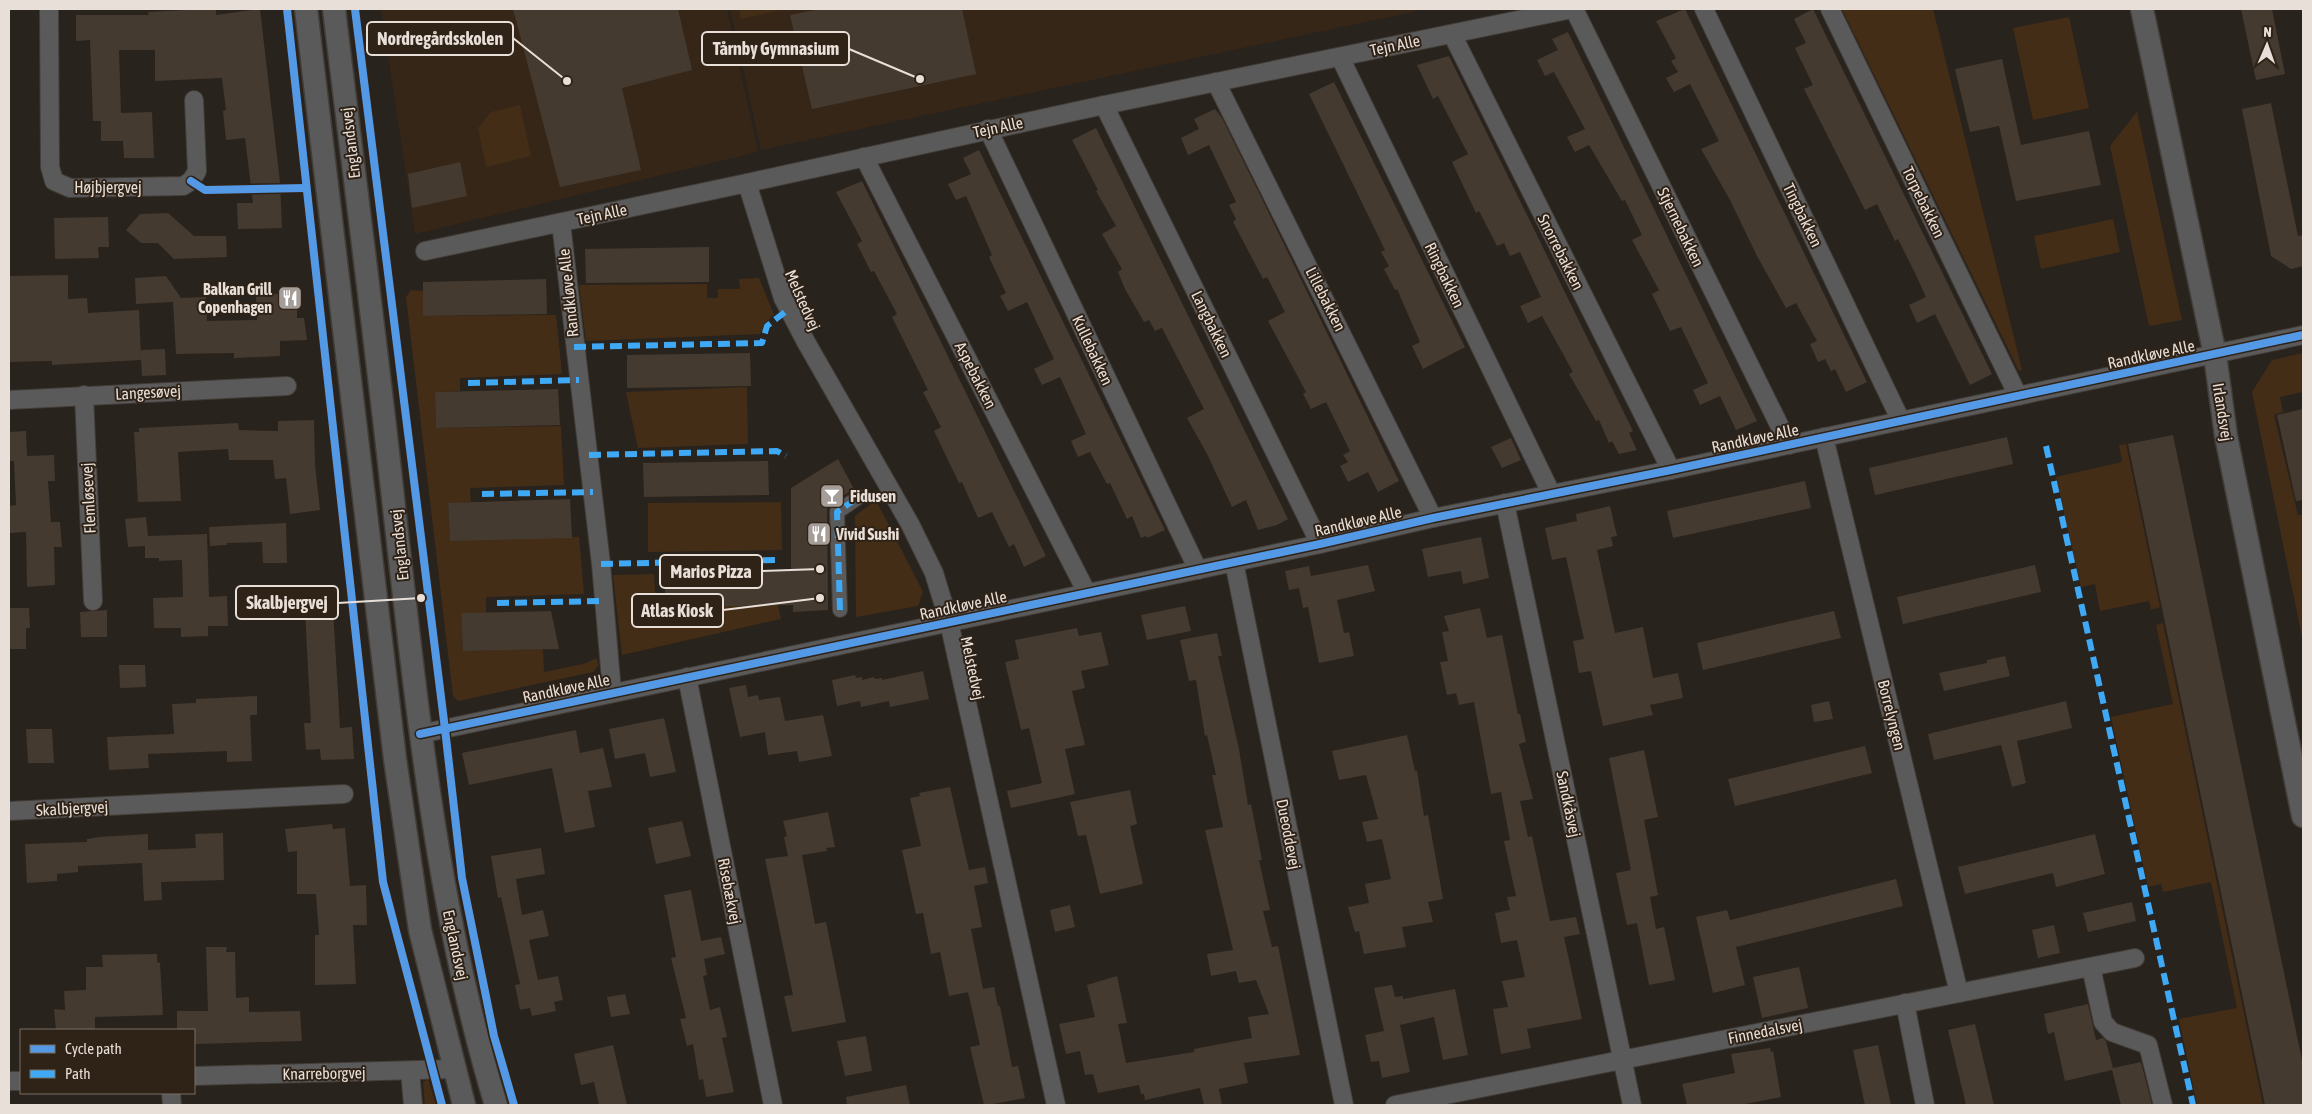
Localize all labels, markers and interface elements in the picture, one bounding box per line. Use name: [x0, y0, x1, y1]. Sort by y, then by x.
north arrow: [2242, 20, 2292, 70]
callout: Nordregårdsskolen: [367, 22, 513, 55]
text: N: [2263, 24, 2272, 40]
text: Nordregårdsskolen: [377, 28, 503, 49]
street label: Tejn Alle: [1368, 31, 1422, 60]
callout: Tårnby Gymnasium: [702, 32, 849, 65]
text: Tårnby Gymnasium: [713, 38, 839, 59]
street label: Englandsvej: [337, 106, 364, 180]
street label: Tejn Alle: [971, 113, 1025, 142]
street label: Torpebakken: [1898, 163, 1949, 241]
street label: Højbjergvej: [74, 178, 142, 197]
street label: Tingbakken: [1779, 180, 1826, 250]
street label: Stjernebakken: [1653, 184, 1708, 270]
street label: Tejn Alle: [575, 200, 629, 229]
street label: Snorrebakken: [1534, 211, 1588, 293]
street label: Ringbakken: [1421, 240, 1468, 311]
street label: Randkløve Alle: [554, 248, 582, 338]
street label: Lillebakken: [1302, 264, 1350, 334]
street label: Melstedvej: [781, 267, 824, 334]
place label: Balkan Grill Copenhagen: [198, 280, 273, 316]
restaurant icon: Balkan Grill Copenhagen: [277, 285, 303, 311]
street label: Langbakken: [1187, 288, 1236, 361]
street label: Kullebakken: [1069, 312, 1117, 388]
street label: Randkløve Alle: [2106, 336, 2196, 372]
street label: Aspebakken: [951, 339, 1000, 412]
street label: Langesøvej: [115, 381, 181, 404]
street label: Irlandsvej: [2209, 382, 2236, 443]
street label: Randkløve Alle: [1710, 420, 1800, 456]
street label: Flemløsevej: [77, 462, 100, 534]
bar icon: Fidusen: [819, 483, 845, 509]
place label: Fidusen: [850, 487, 896, 505]
street label: Randkløve Alle: [1313, 502, 1403, 540]
street label: Englandsvej: [386, 508, 413, 582]
restaurant icon: Vivid Sushi: [806, 521, 832, 547]
place label: Vivid Sushi: [835, 525, 899, 543]
callout: Marios Pizza: [660, 555, 762, 588]
text: Marios Pizza: [670, 561, 752, 582]
callout: Skalbjergvej: [236, 586, 338, 619]
street label: Randkløve Alle: [918, 587, 1008, 623]
text: Skalbjergvej: [246, 592, 328, 613]
callout: Atlas Kiosk: [632, 594, 723, 627]
text: Atlas Kiosk: [640, 600, 714, 621]
street label: Melstedvej: [957, 635, 989, 702]
street label: Randkløve Alle: [521, 670, 611, 706]
street label: Borrelyngen: [1874, 678, 1909, 752]
street label: Sandkåsvej: [1552, 769, 1585, 839]
street label: Skalbjergvej: [35, 797, 109, 820]
street label: Dueoddevej: [1272, 797, 1305, 871]
street label: Risebækvej: [714, 856, 745, 926]
street label: Englandsvej: [439, 908, 472, 982]
street label: Finnedalsvej: [1726, 1015, 1804, 1048]
legend: [20, 1029, 195, 1094]
text: Cycle path: [65, 1040, 122, 1057]
street label: Knarreborgvej: [282, 1063, 366, 1084]
text: Path: [65, 1065, 91, 1082]

